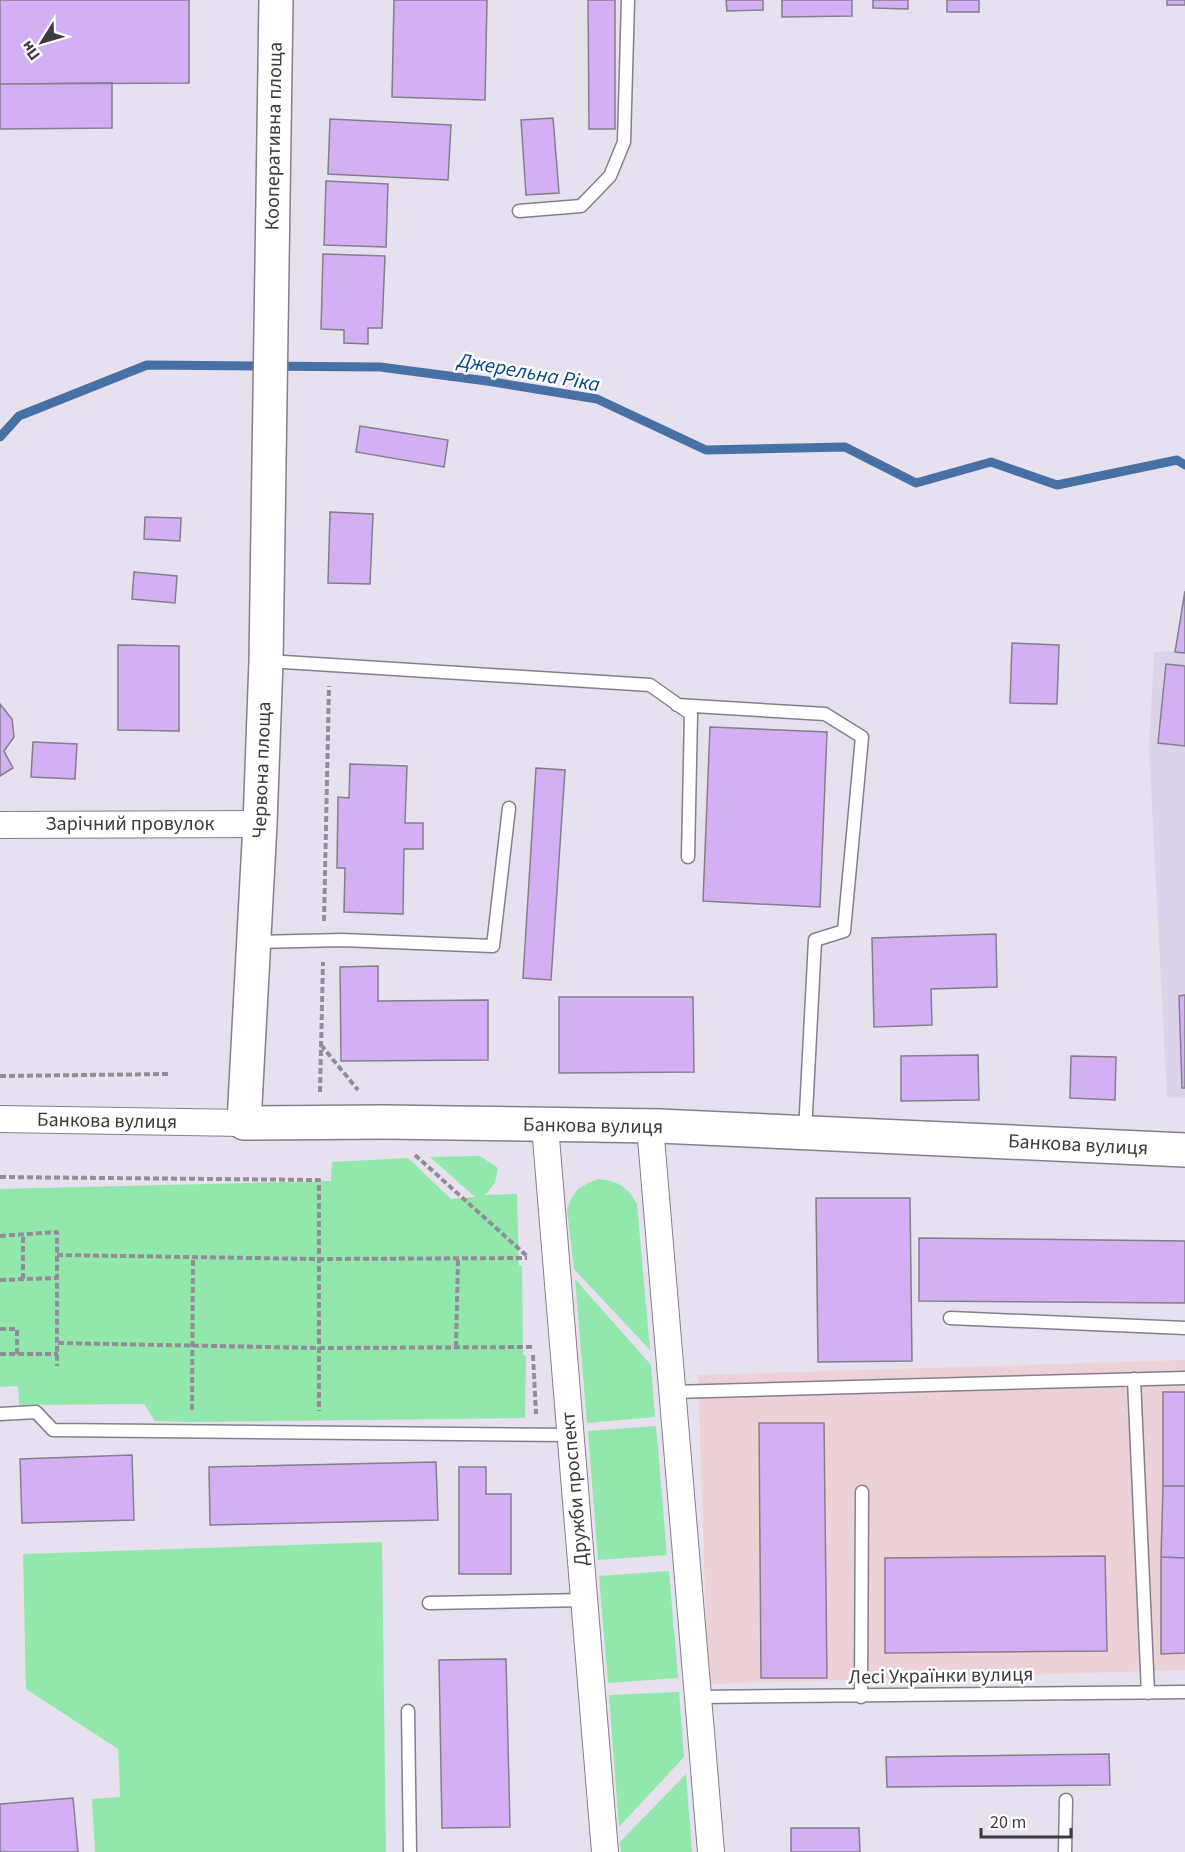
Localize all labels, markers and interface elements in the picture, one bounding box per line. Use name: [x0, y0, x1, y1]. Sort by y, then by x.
north arrow: [12, 12, 72, 72]
text: Пн: [16, 36, 46, 65]
street label: Кооперативна площа: [258, 41, 290, 231]
water label: Джерельна Ріка: [454, 344, 602, 399]
street label: Червона площа: [246, 701, 278, 839]
street label: Зарічний провулок: [46, 810, 215, 838]
street label: Банкова вулиця: [37, 1106, 177, 1136]
street label: Банкова вулиця: [523, 1111, 663, 1141]
street label: Банкова вулиця: [1007, 1127, 1149, 1163]
street label: Дружби проспект: [554, 1411, 596, 1567]
street label: Лесі Українки вулиця: [848, 1660, 1034, 1692]
scale bar: [981, 1801, 1071, 1839]
text: 20 m: [990, 1810, 1026, 1835]

